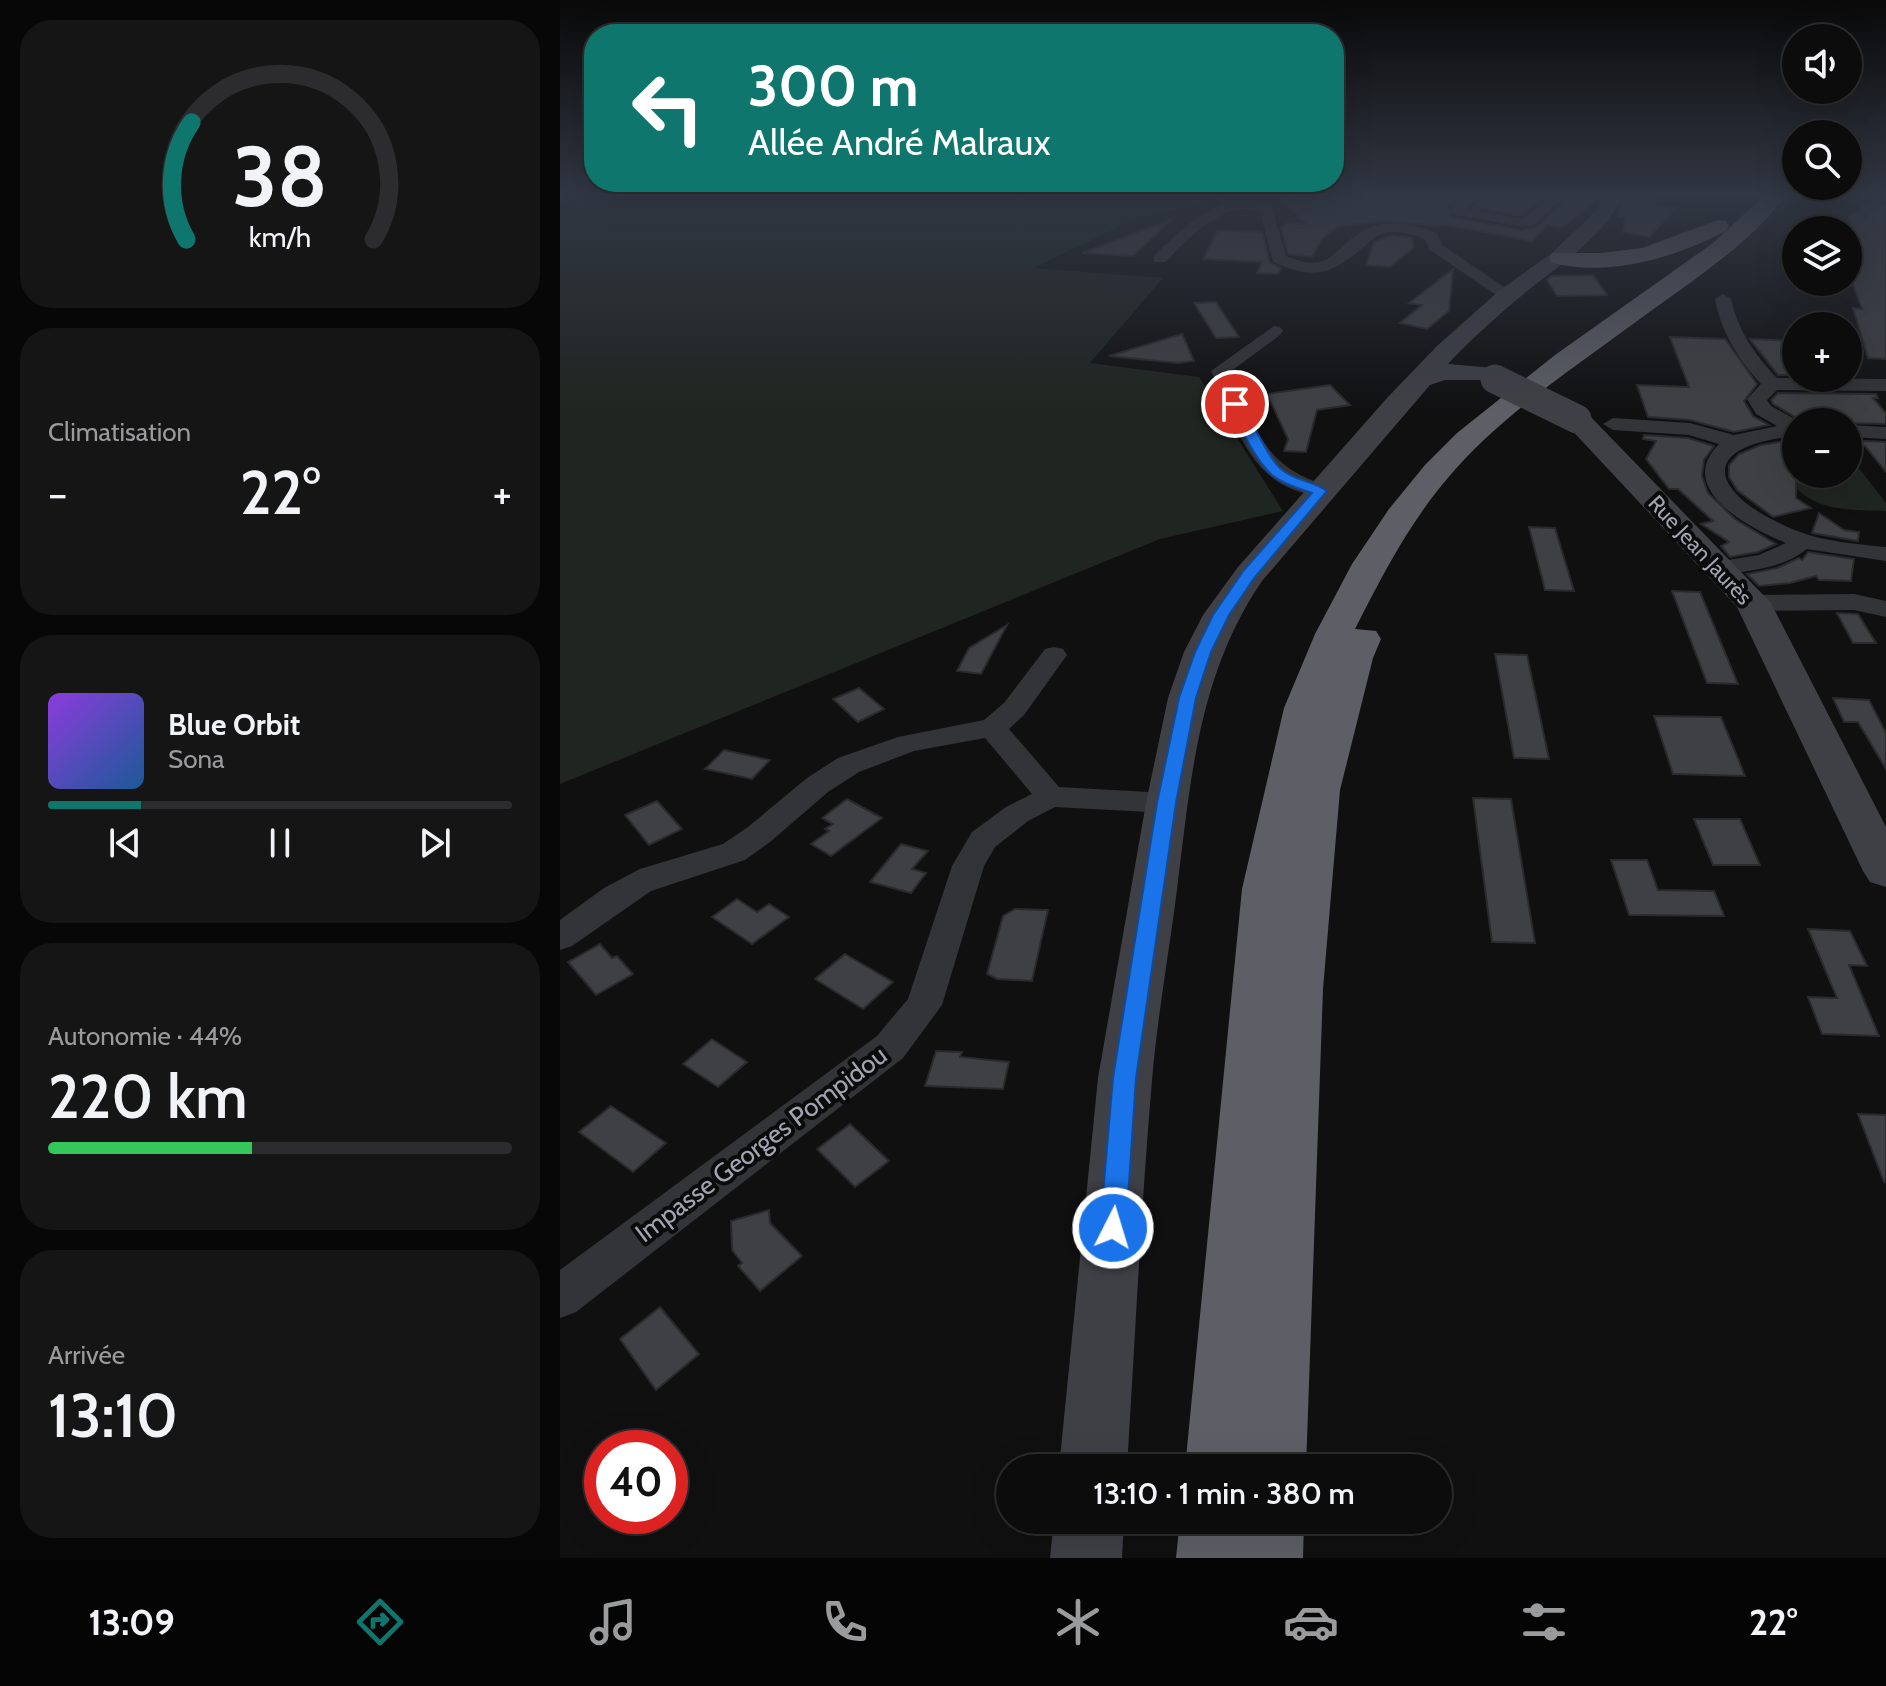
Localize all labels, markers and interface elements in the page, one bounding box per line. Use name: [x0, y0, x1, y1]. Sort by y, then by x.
map controls: [1782, 24, 1862, 488]
button: sound: [1782, 24, 1862, 104]
text: 300 m: [748, 52, 919, 120]
icon: left: [616, 56, 720, 160]
text: Allée André Malraux: [748, 120, 1051, 164]
button: search: [1782, 120, 1862, 200]
text: 38: [232, 125, 328, 226]
button: layers: [1782, 216, 1862, 296]
text: km/h: [249, 219, 311, 254]
button: +: [1782, 312, 1862, 392]
pin: [1201, 370, 1269, 438]
icon: arrive: [1213, 382, 1257, 426]
button: −: [1782, 408, 1862, 488]
text: Climatisation: [48, 416, 191, 448]
text: 22°: [240, 456, 320, 529]
text: −: [48, 467, 67, 520]
text: +: [493, 467, 512, 520]
street label: Rue Jean Jaurès: [1643, 490, 1757, 610]
text: Blue Orbit: [168, 706, 300, 743]
text: Sona: [168, 743, 225, 775]
icon: previous: [103, 821, 147, 865]
icon: pause: [258, 821, 302, 865]
icon: next: [413, 821, 457, 865]
text: Autonomie · 44%: [48, 1020, 242, 1052]
street label: Impasse Georges Pompidou: [629, 1039, 893, 1249]
text: 220 km: [48, 1060, 248, 1133]
position arrow: [1071, 1186, 1155, 1270]
text: Arrivée: [48, 1339, 125, 1371]
text: 13:10: [48, 1379, 178, 1452]
speed limit sign: 40: [584, 1430, 688, 1534]
text: 13:10 · 1 min · 380 m: [1093, 1475, 1355, 1512]
icon: directions: [352, 1594, 408, 1650]
icon: music: [585, 1594, 641, 1650]
icon: phone: [817, 1594, 873, 1650]
icon: climate: [1050, 1594, 1106, 1650]
icon: car: [1283, 1594, 1339, 1650]
icon: filters: [1516, 1594, 1572, 1650]
text: 13:09: [88, 1600, 175, 1644]
text: 22°: [1749, 1600, 1798, 1644]

